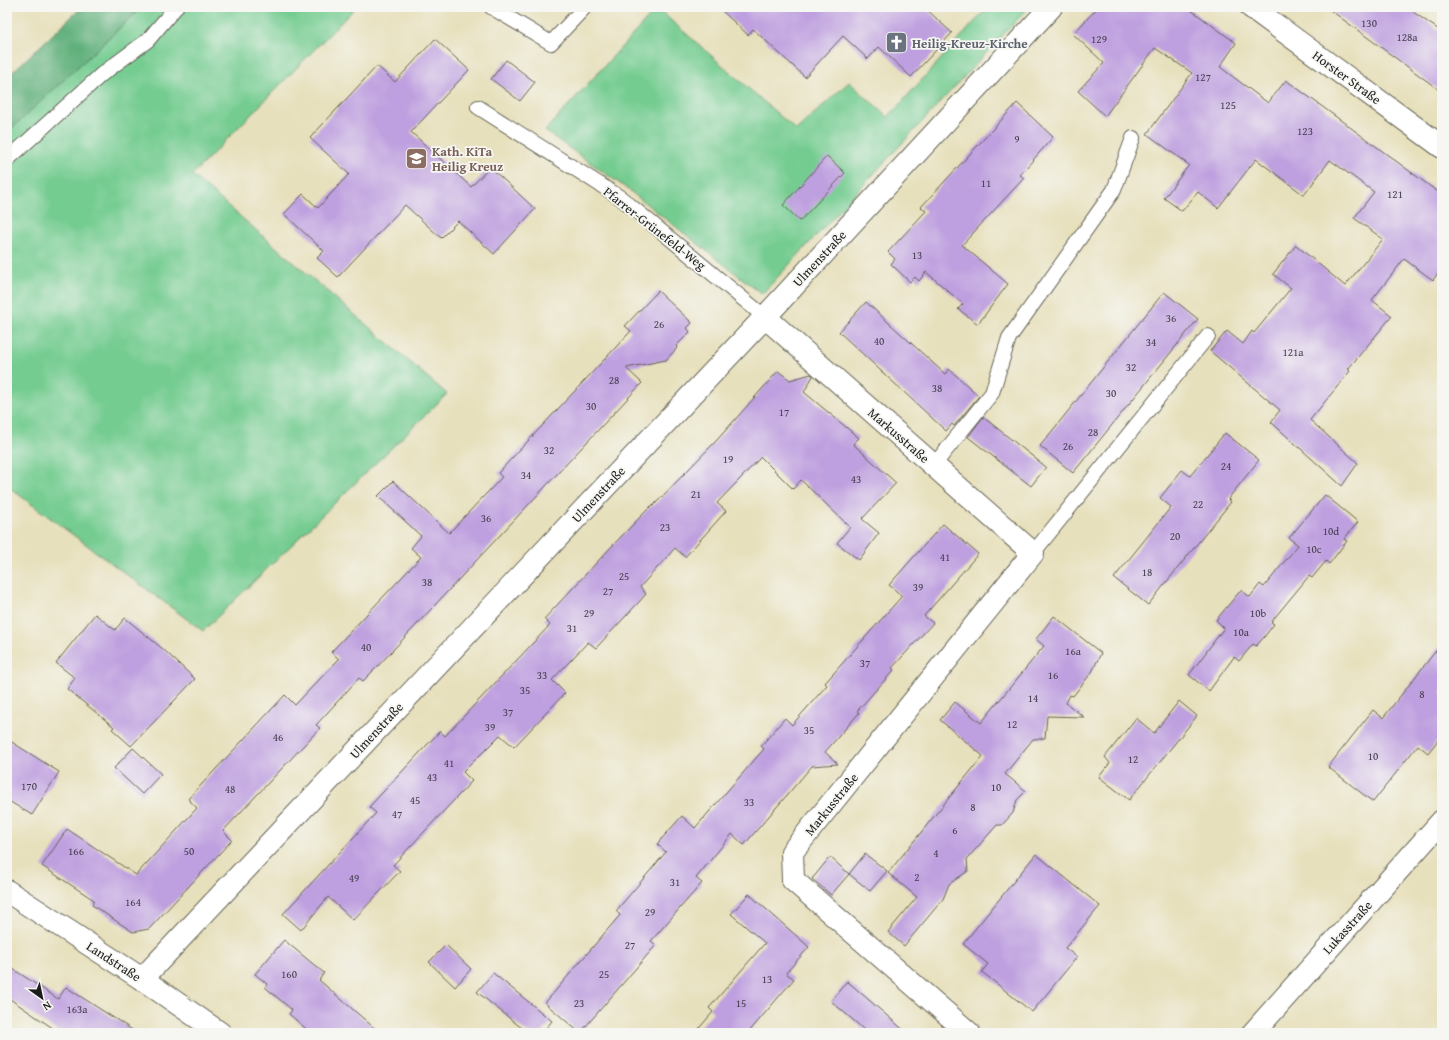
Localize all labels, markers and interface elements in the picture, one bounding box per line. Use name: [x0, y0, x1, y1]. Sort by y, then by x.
house number: 130: [1361, 15, 1377, 31]
house number: 128a: [1396, 29, 1418, 45]
church icon: Heilig-Kreuz-Kirche: [884, 30, 910, 56]
house number: 129: [1091, 31, 1107, 47]
place label: Heilig-Kreuz-Kirche: [912, 34, 1028, 53]
street label: Horster Straße: [1308, 46, 1385, 109]
house number: 127: [1195, 69, 1211, 85]
house number: 125: [1220, 97, 1236, 113]
house number: 123: [1297, 123, 1313, 139]
house number: 9: [1014, 131, 1020, 147]
place label: Kath. KiTa Heilig Kreuz: [432, 142, 503, 176]
school or university icon: Kath. KiTa Heilig Kreuz: [404, 145, 430, 171]
house number: 11: [981, 175, 991, 191]
street label: Pfarrer-Grünefeld-Weg: [599, 182, 710, 275]
house number: 121: [1387, 186, 1403, 202]
street label: Ulmenstraße: [788, 226, 851, 291]
house number: 13: [912, 247, 922, 263]
house number: 36: [1166, 310, 1176, 326]
house number: 26: [654, 316, 664, 332]
house number: 40: [874, 333, 884, 349]
house number: 34: [1146, 334, 1156, 350]
house number: 121a: [1282, 344, 1304, 360]
house number: 32: [1126, 359, 1136, 375]
house number: 28: [609, 372, 619, 388]
house number: 38: [932, 380, 942, 396]
house number: 30: [1106, 385, 1116, 401]
house number: 30: [586, 398, 596, 414]
street label: Markusstraße: [864, 403, 934, 467]
house number: 17: [779, 404, 789, 420]
house number: 28: [1088, 424, 1098, 440]
house number: 26: [1063, 438, 1073, 454]
house number: 32: [544, 442, 554, 458]
house number: 19: [723, 451, 733, 467]
house number: 24: [1221, 458, 1231, 474]
street label: Ulmenstraße: [567, 462, 630, 527]
house number: 34: [521, 467, 531, 483]
house number: 43: [851, 471, 861, 487]
house number: 21: [691, 486, 701, 502]
house number: 22: [1193, 496, 1203, 512]
house number: 36: [481, 510, 491, 526]
house number: 23: [660, 519, 670, 535]
house number: 10d: [1323, 523, 1339, 539]
house number: 20: [1170, 528, 1180, 544]
house number: 10c: [1306, 541, 1322, 557]
house number: 41: [940, 549, 950, 565]
house number: 18: [1142, 564, 1152, 580]
house number: 25: [619, 568, 629, 584]
house number: 38: [422, 574, 432, 590]
house number: 39: [913, 579, 923, 595]
house number: 27: [603, 583, 613, 599]
house number: 29: [584, 605, 594, 621]
house number: 10b: [1250, 605, 1266, 621]
house number: 31: [567, 620, 577, 636]
house number: 10a: [1233, 624, 1250, 640]
house number: 40: [361, 639, 371, 655]
house number: 16a: [1065, 643, 1082, 659]
house number: 37: [860, 655, 870, 671]
house number: 33: [537, 667, 547, 683]
house number: 16: [1048, 667, 1058, 683]
house number: 35: [520, 682, 530, 698]
house number: 8: [1419, 686, 1425, 702]
house number: 14: [1028, 690, 1038, 706]
street label: Ulmenstraße: [345, 698, 408, 763]
house number: 37: [503, 704, 513, 720]
house number: 12: [1007, 716, 1017, 732]
house number: 39: [485, 719, 495, 735]
house number: 35: [804, 722, 814, 738]
house number: 46: [273, 729, 283, 745]
house number: 10: [1368, 748, 1378, 764]
house number: 12: [1128, 751, 1138, 767]
house number: 41: [444, 755, 454, 771]
house number: 43: [427, 769, 437, 785]
street label: Markusstraße: [800, 769, 863, 840]
house number: 170: [21, 778, 37, 794]
house number: 10: [991, 779, 1001, 795]
house number: 48: [225, 781, 235, 797]
house number: 45: [410, 792, 420, 808]
house number: 33: [744, 794, 754, 810]
house number: 8: [970, 799, 976, 815]
house number: 47: [392, 806, 402, 822]
house number: 6: [952, 822, 958, 838]
house number: 166: [68, 843, 84, 859]
house number: 50: [184, 843, 194, 859]
house number: 4: [933, 845, 939, 861]
house number: 2: [914, 869, 920, 885]
house number: 49: [349, 870, 359, 886]
house number: 31: [670, 874, 680, 890]
house number: 164: [125, 894, 141, 910]
street label: Lukasstraße: [1318, 896, 1377, 958]
house number: 29: [645, 904, 655, 920]
street label: Landstraße: [83, 937, 145, 986]
house number: 27: [625, 937, 635, 953]
house number: 160: [281, 966, 297, 982]
house number: 25: [599, 966, 609, 982]
house number: 13: [762, 971, 772, 987]
north arrow: [22, 978, 62, 1018]
house number: 23: [574, 995, 584, 1011]
house number: 15: [736, 995, 746, 1011]
text: N: [39, 998, 55, 1015]
house number: 163a: [66, 1001, 88, 1017]

